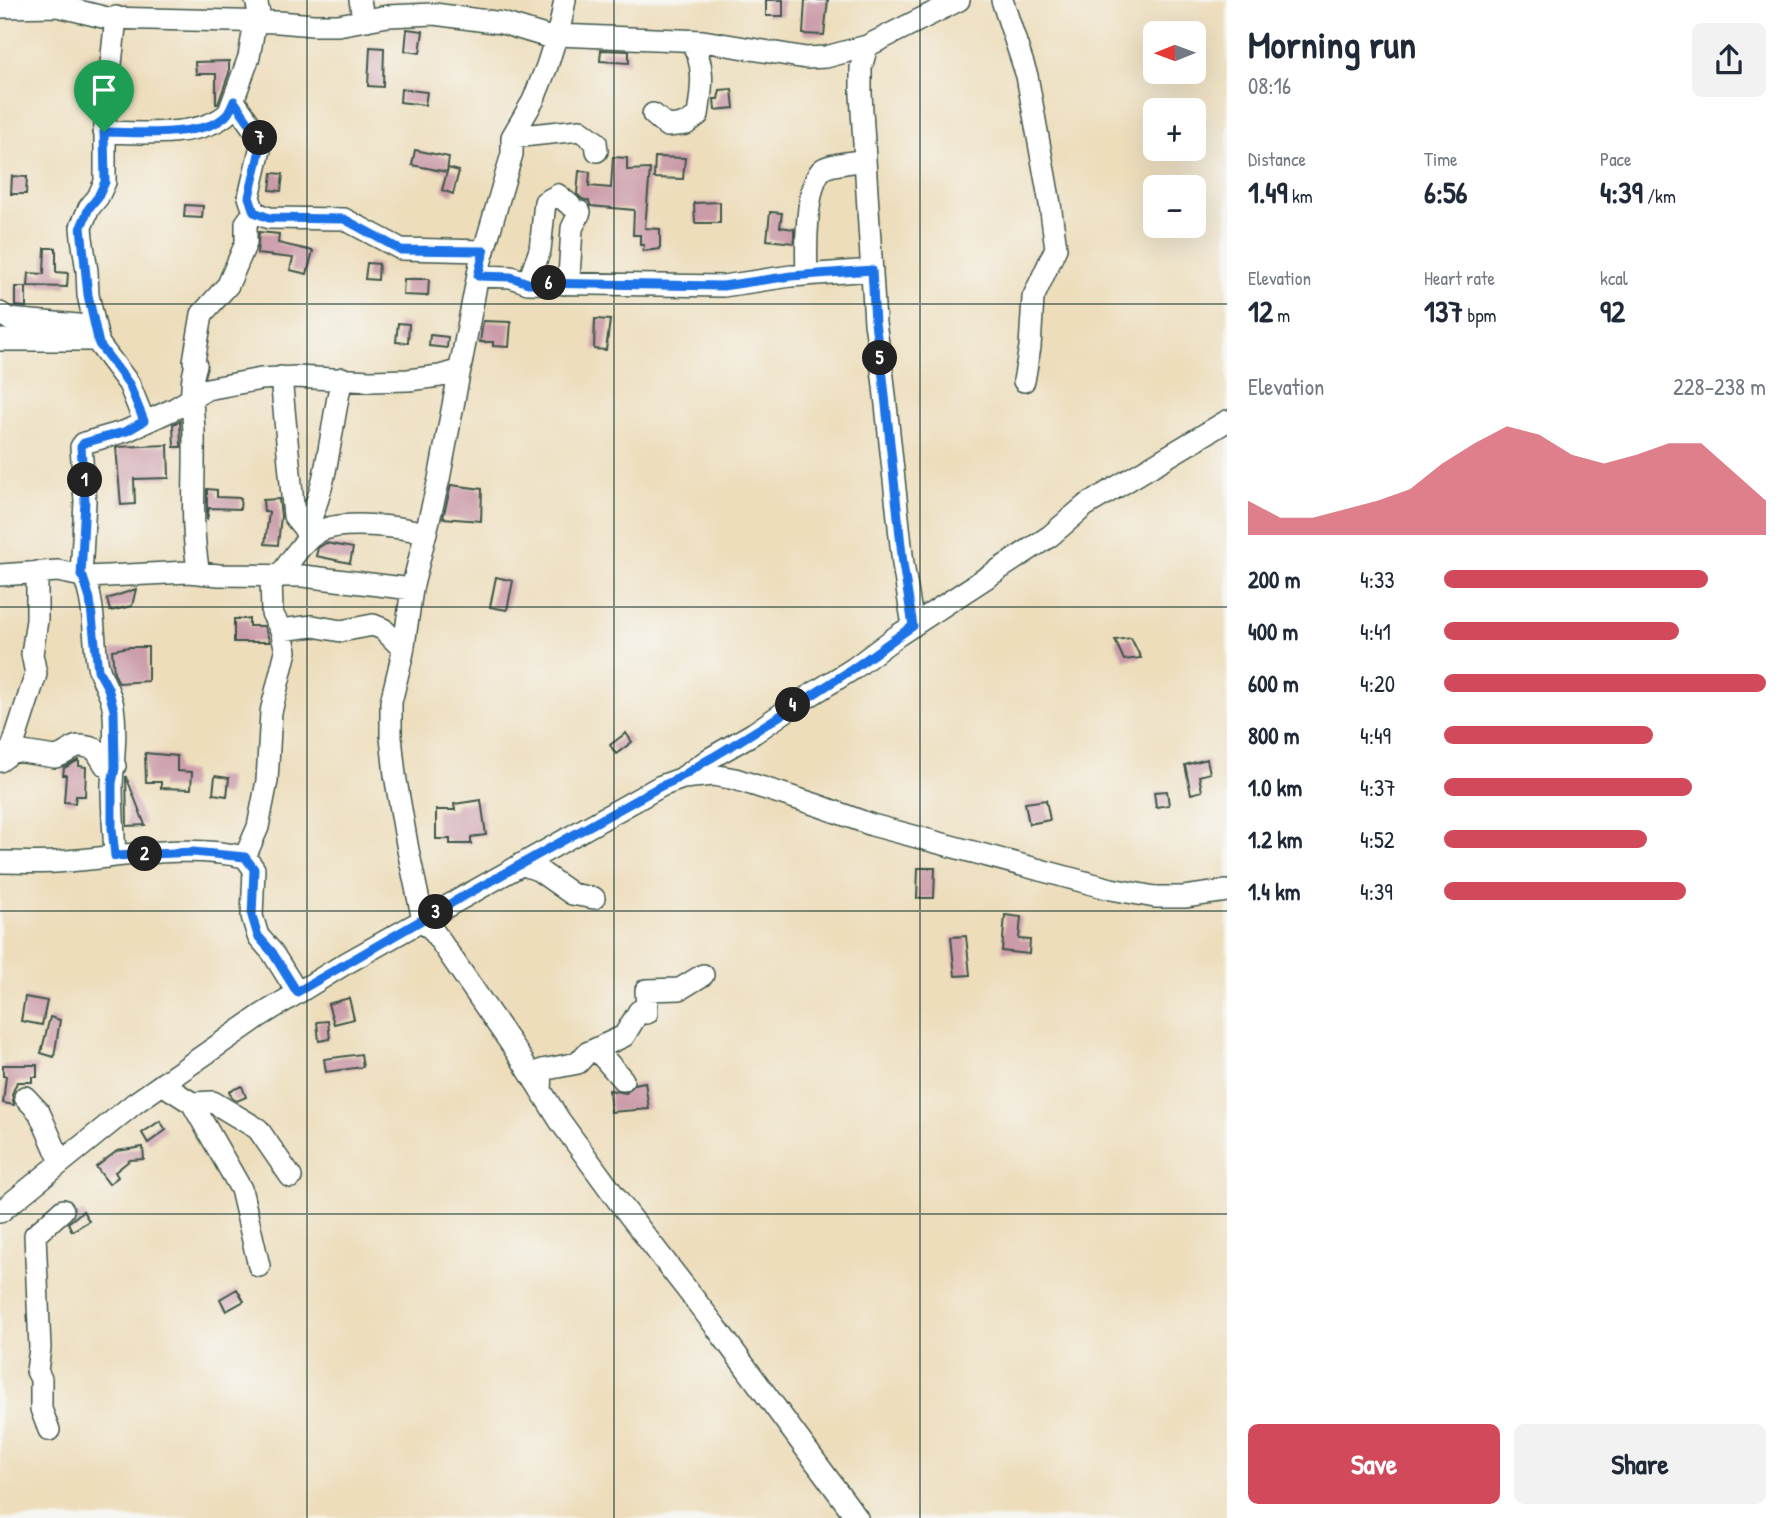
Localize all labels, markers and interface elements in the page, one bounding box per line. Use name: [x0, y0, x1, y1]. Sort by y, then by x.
text: Morning run: [1248, 18, 1416, 70]
north arrow: [1143, 21, 1206, 84]
map controls: [1143, 21, 1206, 238]
button: share: [1692, 23, 1766, 97]
pin: [74, 60, 134, 132]
text: 08:16: [1248, 70, 1291, 101]
icon: arrive: [85, 71, 123, 109]
button: +: [1143, 98, 1206, 161]
pin: 7: [243, 120, 278, 156]
text: 7: [255, 124, 264, 150]
text: Distance: [1248, 146, 1306, 172]
text: Time: [1424, 146, 1458, 172]
text: Pace: [1600, 146, 1632, 172]
text: 1.49: [1248, 172, 1288, 212]
text: 6:56: [1424, 172, 1468, 212]
text: 4:39: [1600, 172, 1643, 212]
button: −: [1143, 175, 1206, 238]
text: km: [1288, 183, 1313, 209]
text: /km: [1643, 183, 1676, 209]
text: Elevation: [1248, 265, 1311, 291]
text: Heart rate: [1424, 265, 1495, 291]
text: kcal: [1600, 265, 1628, 291]
pin: 6: [532, 266, 566, 300]
text: 6: [545, 269, 552, 295]
text: 12: [1248, 291, 1273, 331]
text: 137: [1424, 291, 1463, 331]
text: 92: [1600, 291, 1625, 331]
text: m: [1273, 302, 1290, 328]
text: bpm: [1463, 302, 1496, 328]
pin: 5: [862, 340, 898, 376]
text: 5: [875, 344, 884, 370]
text: Elevation: [1248, 371, 1324, 402]
text: 228–238 m: [1673, 371, 1766, 402]
pin: 1: [68, 462, 102, 498]
text: 1: [81, 466, 88, 492]
text: 200 m: [1248, 564, 1300, 595]
text: 4:33: [1360, 564, 1395, 595]
text: 400 m: [1248, 616, 1298, 647]
text: 4:41: [1360, 616, 1391, 647]
text: 600 m: [1248, 668, 1299, 699]
text: 4:20: [1360, 668, 1395, 699]
pin: 4: [776, 688, 810, 722]
text: 4: [789, 691, 796, 717]
text: 800 m: [1248, 720, 1300, 751]
text: 4:49: [1360, 720, 1391, 751]
text: 1.0 km: [1248, 772, 1302, 803]
text: 4:37: [1360, 772, 1396, 803]
text: 1.2 km: [1248, 824, 1303, 855]
text: 4:52: [1360, 824, 1394, 855]
pin: 2: [128, 836, 162, 872]
text: 2: [140, 840, 149, 866]
text: 1.4 km: [1248, 876, 1300, 907]
text: 4:39: [1360, 876, 1393, 907]
pin: 3: [418, 894, 453, 930]
text: 3: [431, 898, 440, 924]
button: Save: [1248, 1424, 1500, 1504]
button: Share: [1514, 1424, 1766, 1504]

